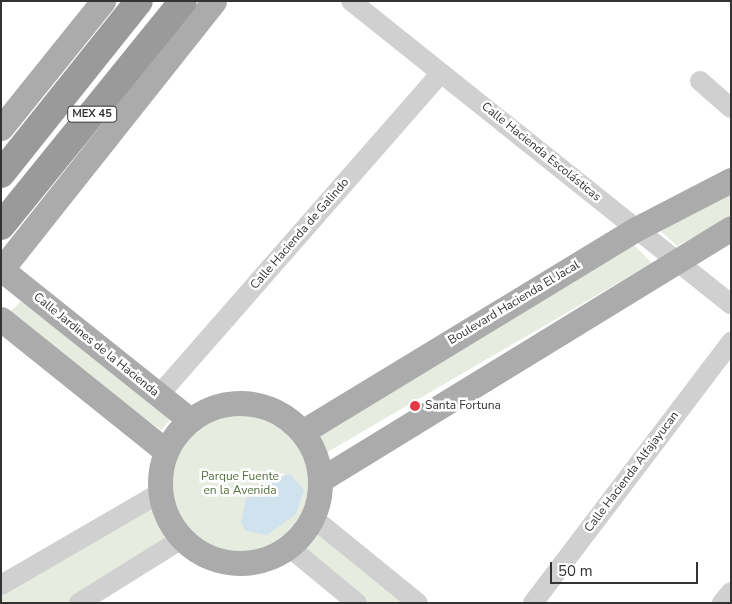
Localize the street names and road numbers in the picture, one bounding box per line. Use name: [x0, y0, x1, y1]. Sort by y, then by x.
street label: Calle Hacienda Escolásticas: [478, 99, 604, 205]
road number: MEX 45: [67, 106, 117, 122]
street label: Calle Hacienda de Galindo: [248, 175, 352, 293]
street label: Boulevard Hacienda El Jacal: [446, 258, 582, 348]
street label: Calle Jardines de la Hacienda: [31, 290, 161, 400]
street label: Calle Hacienda Alfajayucan: [582, 409, 682, 535]

